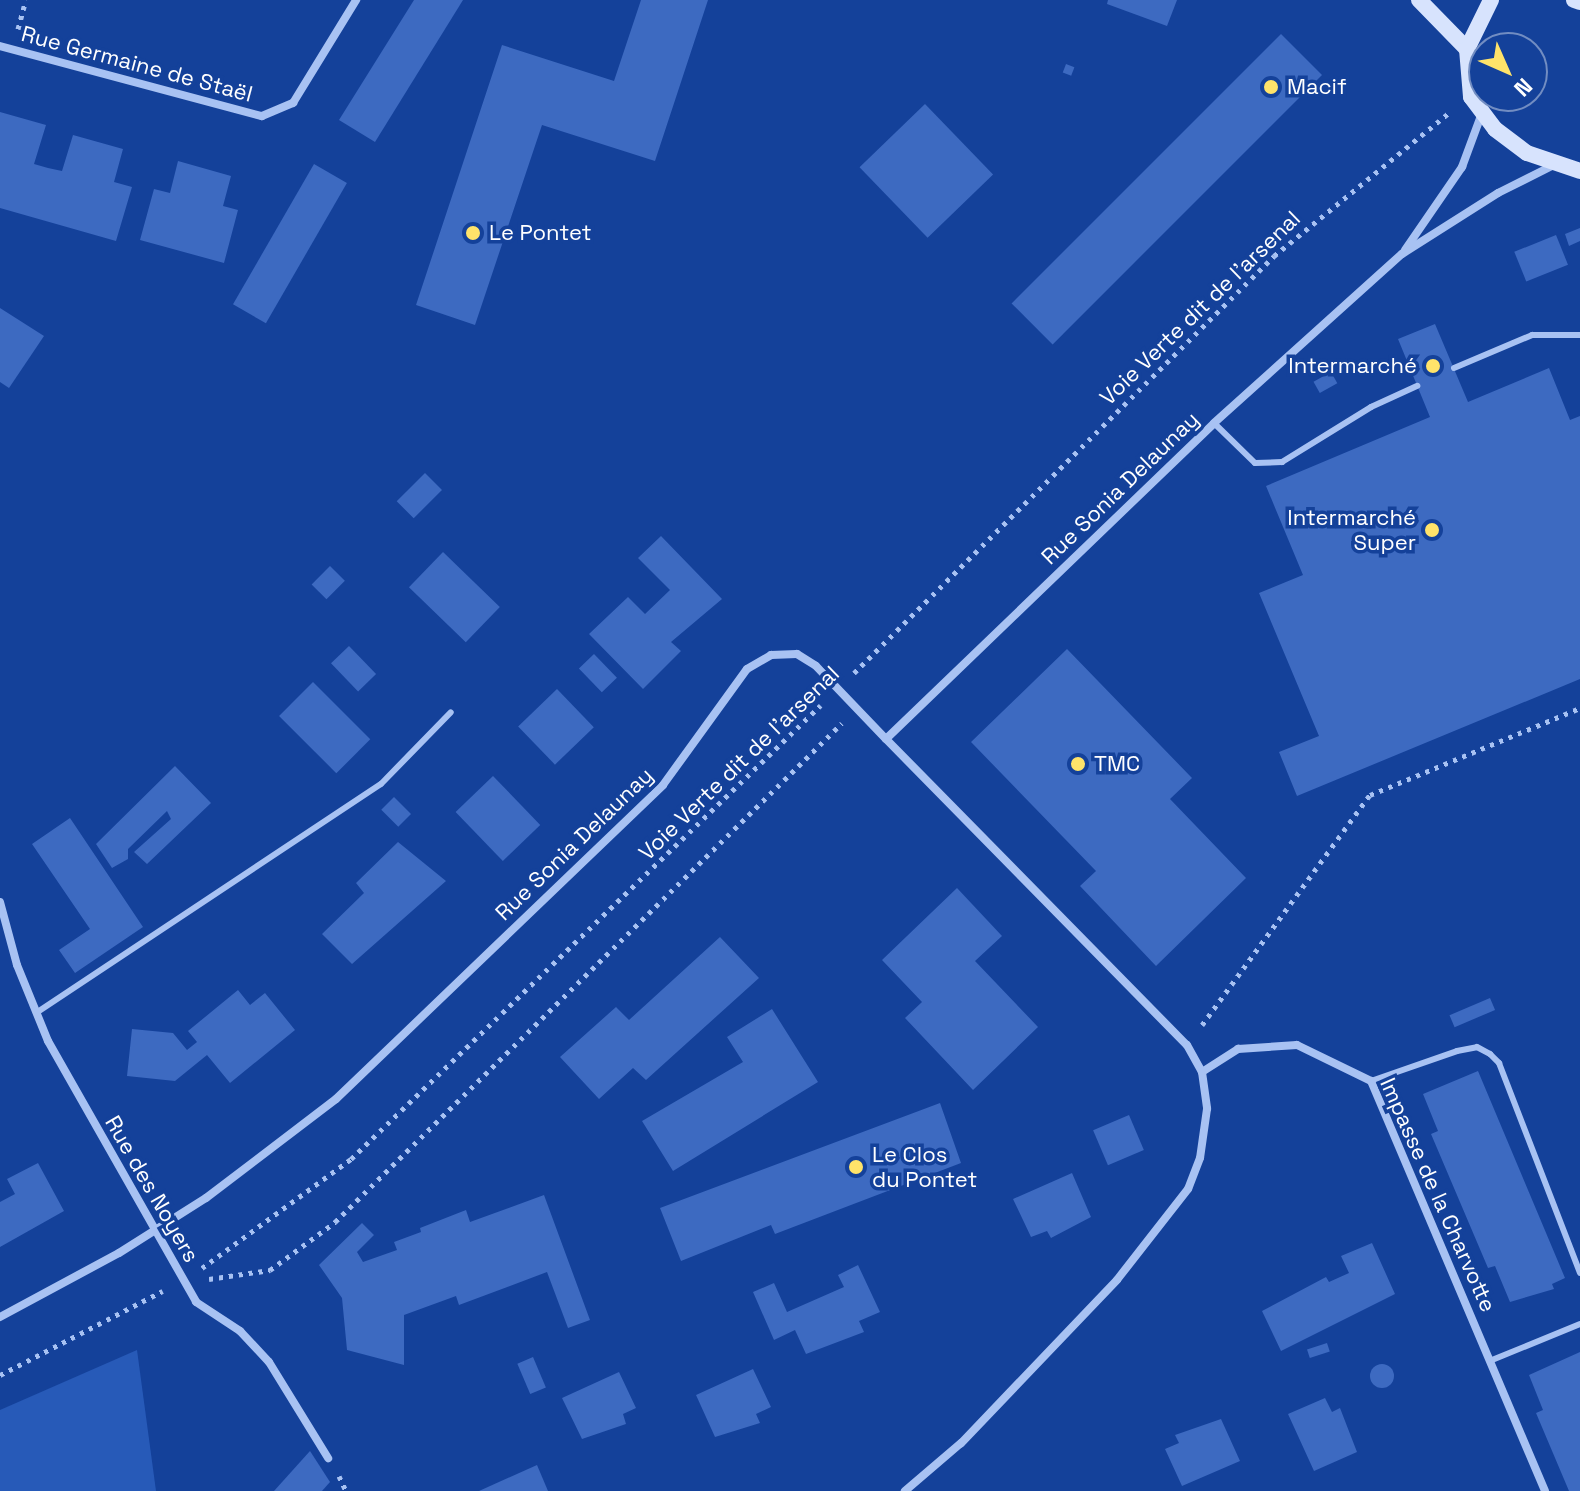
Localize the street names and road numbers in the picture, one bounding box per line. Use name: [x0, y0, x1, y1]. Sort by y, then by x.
street label: Rue Germaine de Staël: [19, 20, 255, 108]
street label: Voie Verte dit de l'arsenal: [1094, 205, 1306, 411]
street label: Rue Sonia Delaunay: [1036, 406, 1204, 570]
street label: Voie Verte dit de l'arsenal: [633, 660, 845, 866]
street label: Rue Sonia Delaunay: [490, 762, 658, 926]
street label: Impasse de la Charvotte: [1374, 1074, 1502, 1316]
street label: Rue des Noyers: [99, 1111, 205, 1267]

